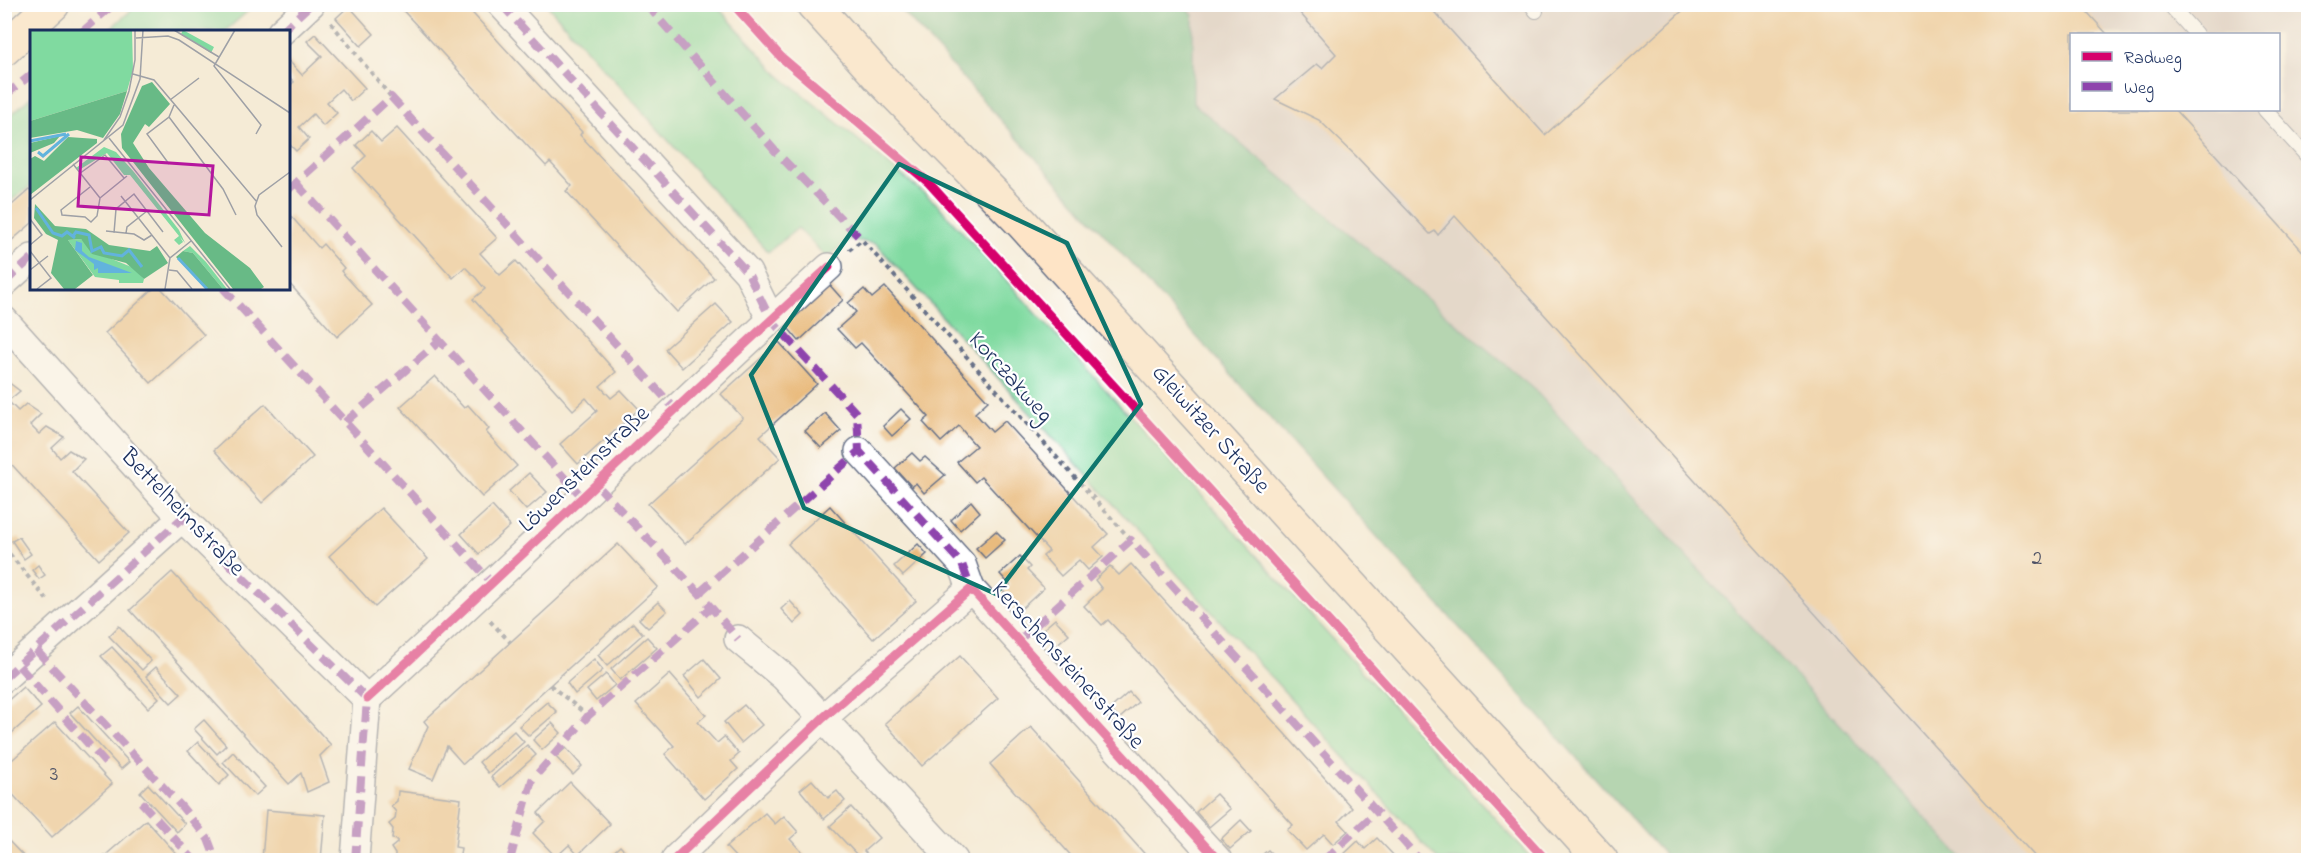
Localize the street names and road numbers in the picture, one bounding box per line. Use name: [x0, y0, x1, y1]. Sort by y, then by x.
street label: Korczakweg: [959, 324, 1061, 432]
street label: Gleiwitzer Straße: [1142, 357, 1278, 503]
street label: Löwensteinstraße: [511, 398, 659, 542]
street label: Bettelheimstraße: [111, 440, 253, 585]
street label: Kerschensteinerstraße: [982, 574, 1152, 758]

